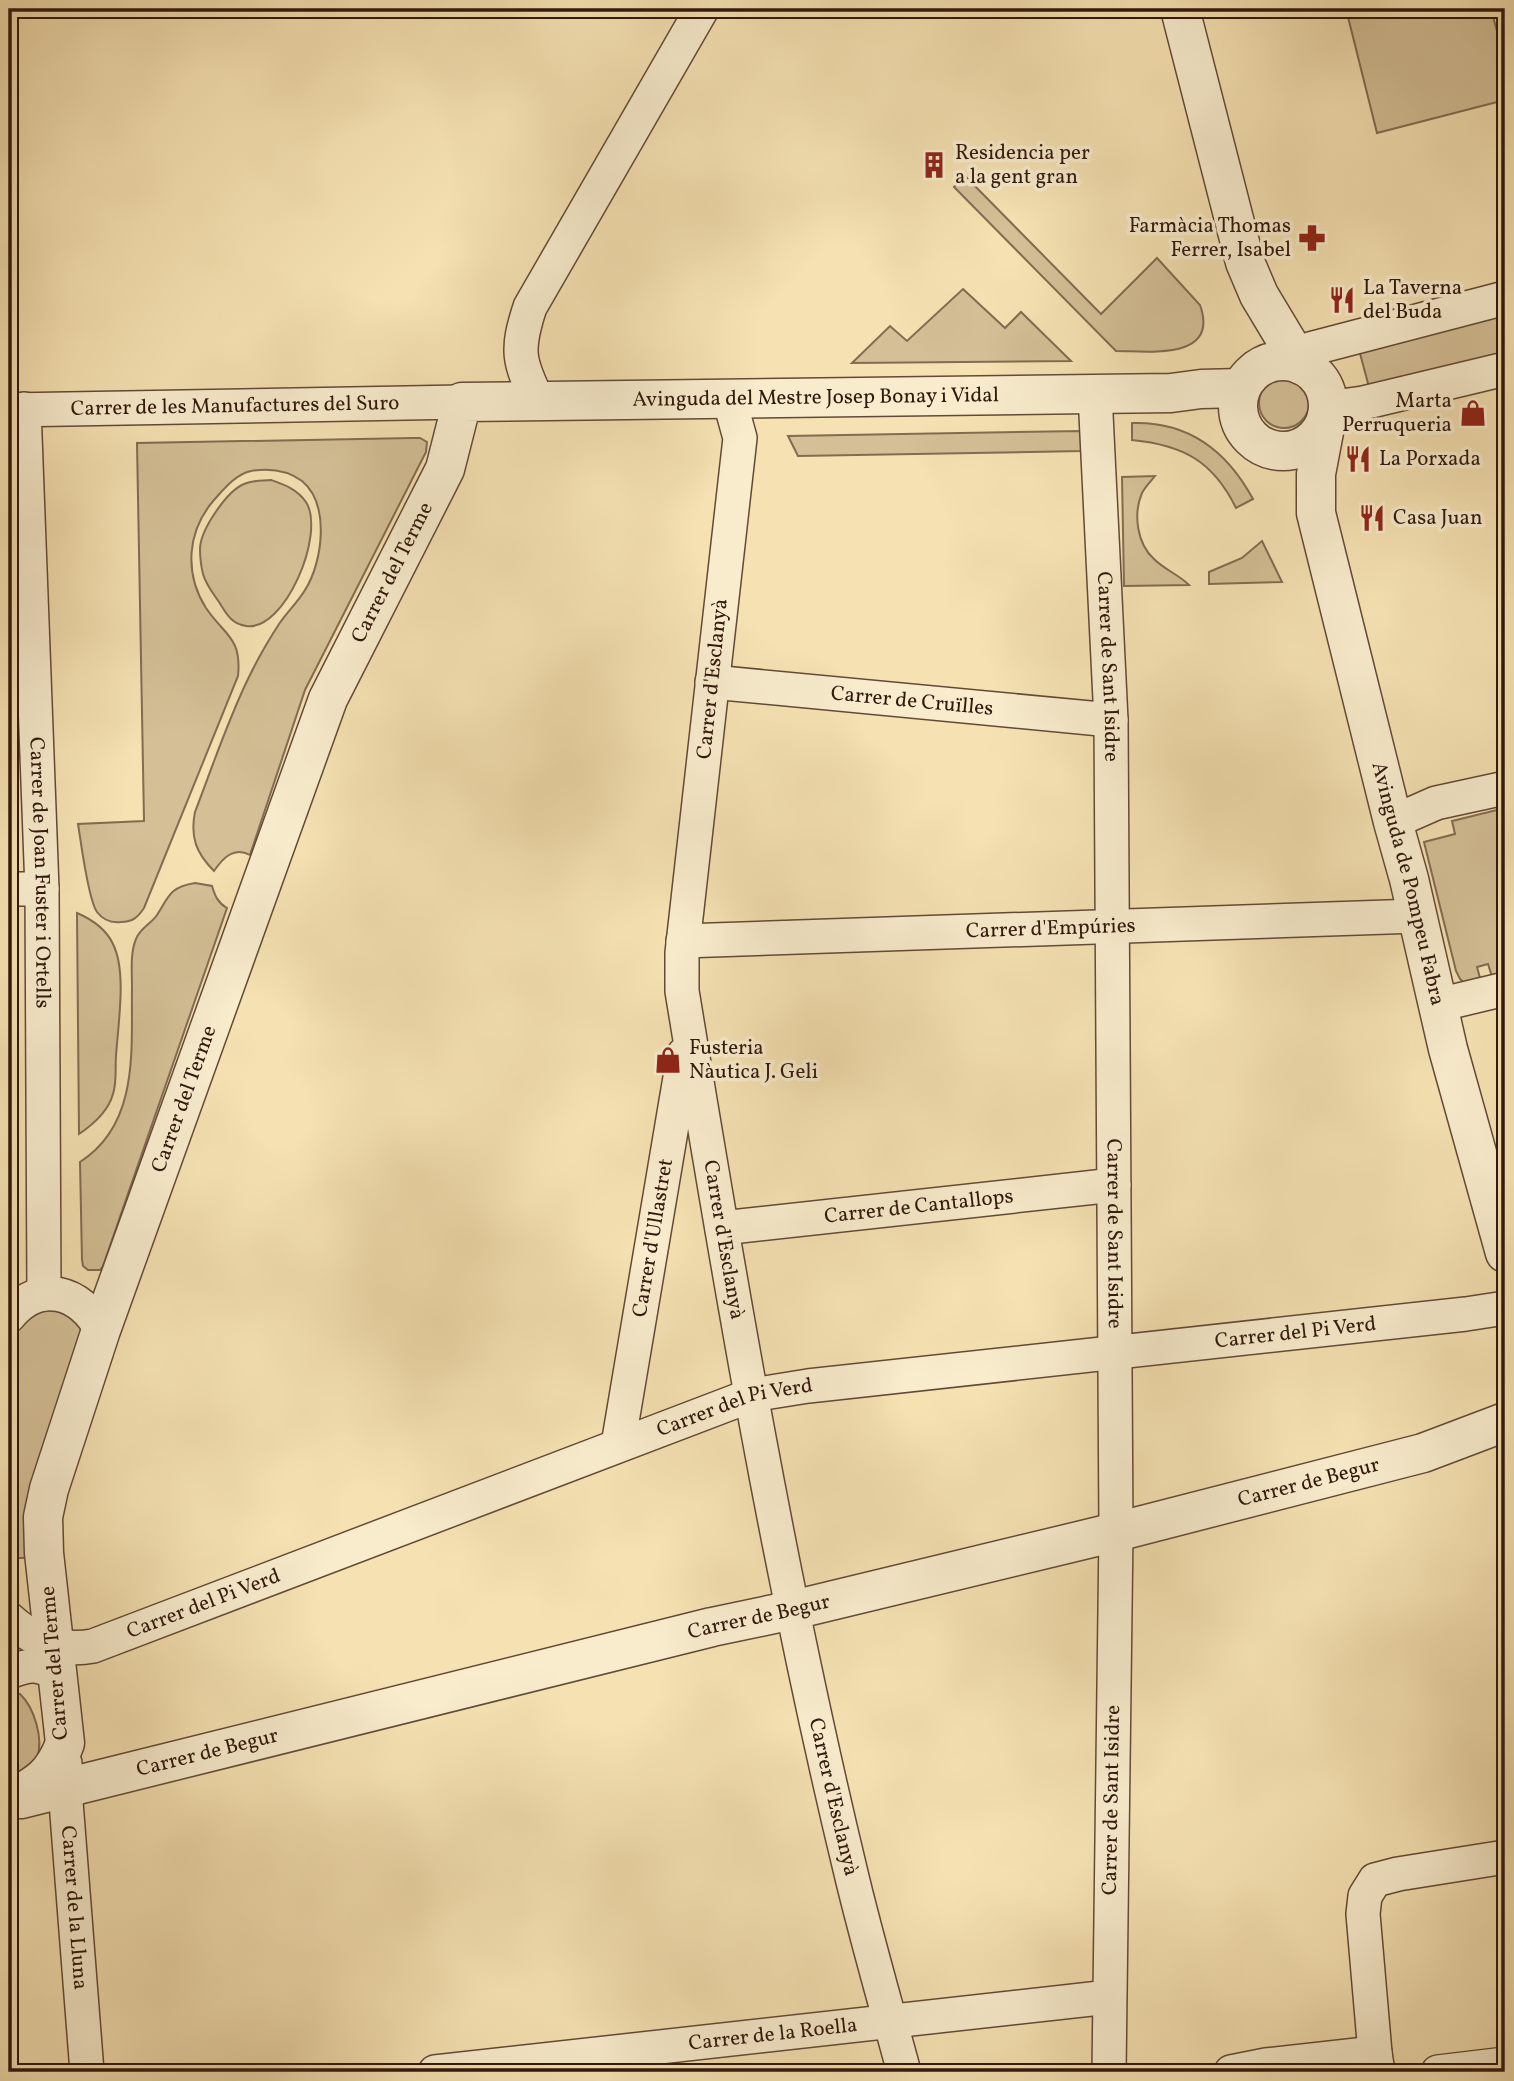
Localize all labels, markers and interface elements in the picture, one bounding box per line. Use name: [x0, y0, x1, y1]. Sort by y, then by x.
place label: Residencia per a la gent gran: [955, 139, 1090, 192]
building icon: Residencia per a la gent gran: [919, 150, 949, 180]
place label: Farmàcia Thomas Ferrer, Isabel: [1129, 212, 1291, 265]
pharmacy icon: Farmàcia Thomas Ferrer, Isabel: [1297, 223, 1327, 253]
place label: La Taverna del Buda: [1363, 274, 1462, 327]
restaurant icon: La Taverna del Buda: [1327, 285, 1357, 315]
street label: Avinguda del Mestre Josep Bonay i Vidal: [632, 381, 999, 414]
place label: Marta Perruqueria: [1342, 387, 1452, 440]
street label: Carrer de les Manufactures del Suro: [70, 389, 400, 423]
shop icon: Marta Perruqueria: [1458, 398, 1488, 428]
restaurant icon: La Porxada: [1343, 444, 1373, 474]
place label: La Porxada: [1379, 445, 1481, 474]
street label: Carrer del Terme: [344, 497, 440, 648]
restaurant icon: Casa Juan: [1357, 503, 1387, 533]
place label: Casa Juan: [1393, 504, 1483, 533]
street label: Carrer de Sant Isidre: [1089, 571, 1126, 762]
street label: Carrer d'Esclanyà: [690, 597, 736, 761]
street label: Carrer de Cruïlles: [830, 679, 995, 723]
street label: Carrer de Joan Fuster i Ortells: [22, 736, 57, 1009]
street label: Avinguda de Pompeu Fabra: [1364, 759, 1452, 1008]
street label: Carrer d'Empúries: [965, 911, 1136, 946]
street label: Carrer del Terme: [144, 1021, 224, 1177]
place label: Fusteria Nàutica J. Geli: [689, 1034, 818, 1087]
shop icon: Fusteria Nàutica J. Geli: [653, 1045, 683, 1075]
street label: Carrer de Sant Isidre: [1099, 1138, 1129, 1329]
street label: Carrer d'Ullastret: [625, 1156, 681, 1320]
street label: Carrer d'Esclanyà: [696, 1158, 752, 1322]
street label: Carrer de Cantallops: [823, 1182, 1015, 1231]
street label: Carrer del Pi Verd: [1213, 1309, 1378, 1356]
street label: Carrer del Pi Verd: [652, 1371, 815, 1445]
street label: Carrer de Begur: [1235, 1450, 1383, 1515]
street label: Carrer del Pi Verd: [123, 1561, 285, 1646]
street label: Carrer del Terme: [34, 1585, 76, 1741]
street label: Carrer de Begur: [684, 1587, 833, 1647]
street label: Carrer de Sant Isidre: [1096, 1705, 1128, 1895]
street label: Carrer d'Esclanyà: [801, 1715, 866, 1879]
street label: Carrer de Begur: [133, 1721, 281, 1784]
street label: Carrer de la Lluna: [53, 1824, 95, 1991]
street label: Carrer de la Roella: [687, 2011, 859, 2058]

